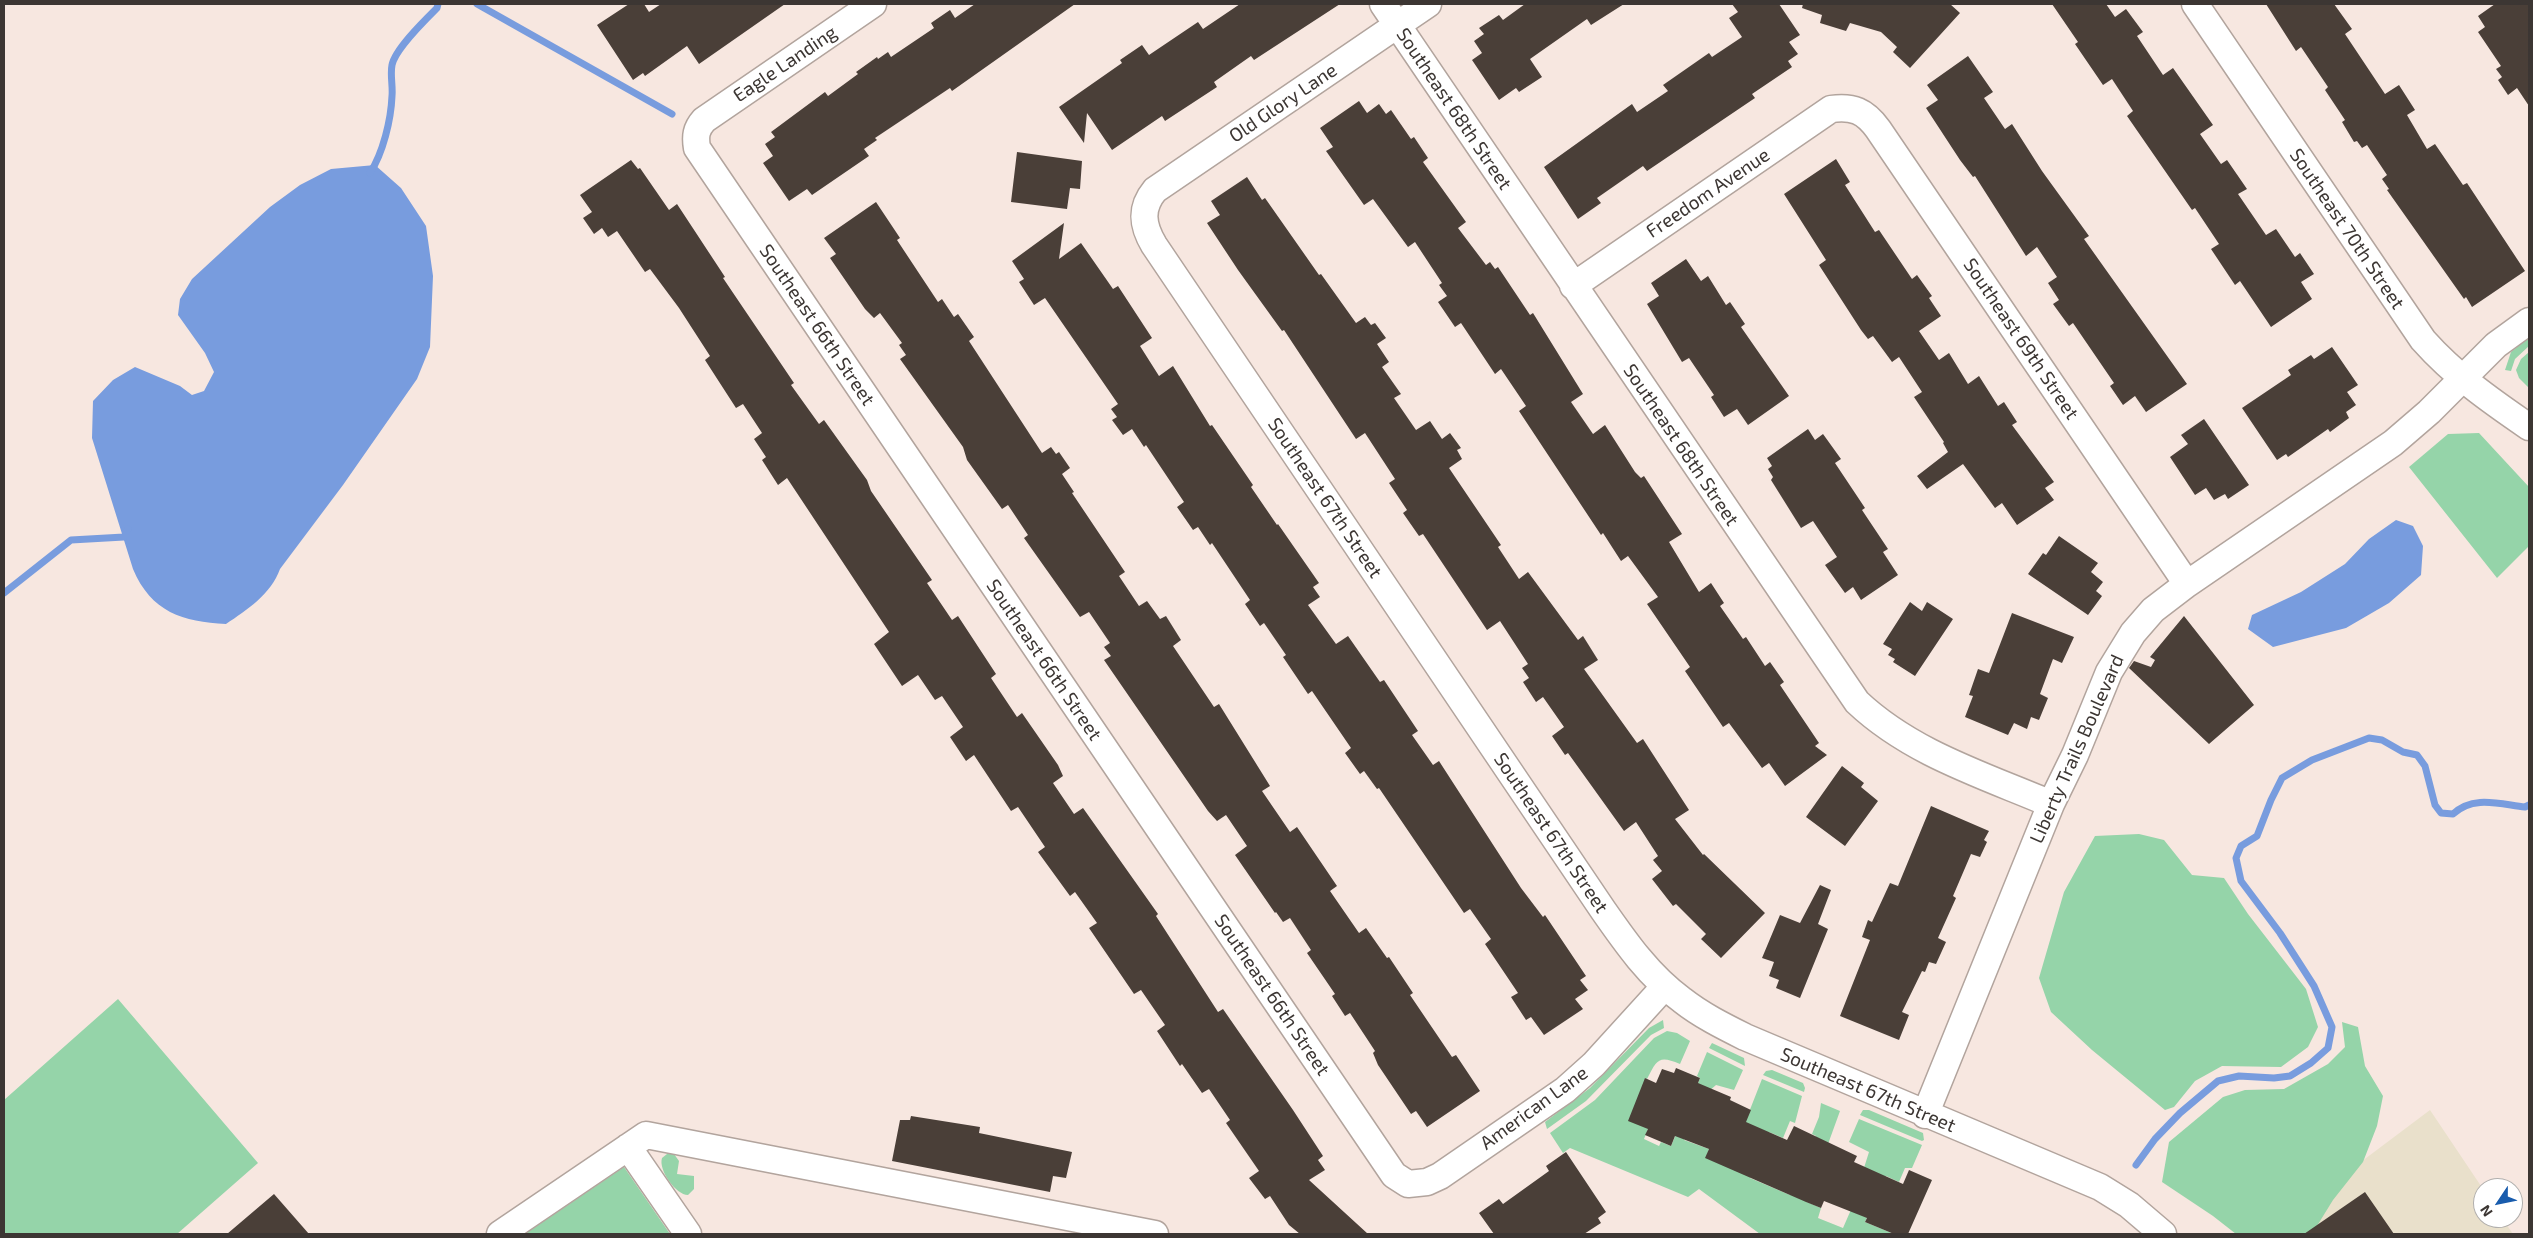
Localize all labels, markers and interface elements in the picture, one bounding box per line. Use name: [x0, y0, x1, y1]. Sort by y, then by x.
street label: Eagle Landing: [729, 21, 841, 107]
street label: Southeast 68th Street: [1391, 24, 1517, 194]
street label: Old Glory Lane: [1225, 59, 1341, 147]
street label: Freedom Avenue: [1642, 143, 1774, 243]
street label: Southeast 70th Street: [2285, 144, 2409, 314]
street label: Southeast 66th Street: [755, 240, 879, 410]
street label: Southeast 69th Street: [1959, 254, 2083, 424]
street label: Southeast 68th Street: [1618, 360, 1744, 530]
street label: Southeast 67th Street: [1263, 414, 1387, 582]
street label: Southeast 66th Street: [982, 575, 1106, 745]
street label: Liberty Trails Boulevard: [2025, 651, 2129, 847]
street label: Southeast 67th Street: [1489, 749, 1613, 917]
street label: Southeast 66th Street: [1210, 910, 1334, 1080]
street label: Southeast 67th Street: [1777, 1043, 1959, 1137]
street label: American Lane: [1476, 1061, 1592, 1155]
north arrow: [2473, 1178, 2523, 1228]
text: N: [2476, 1202, 2496, 1220]

